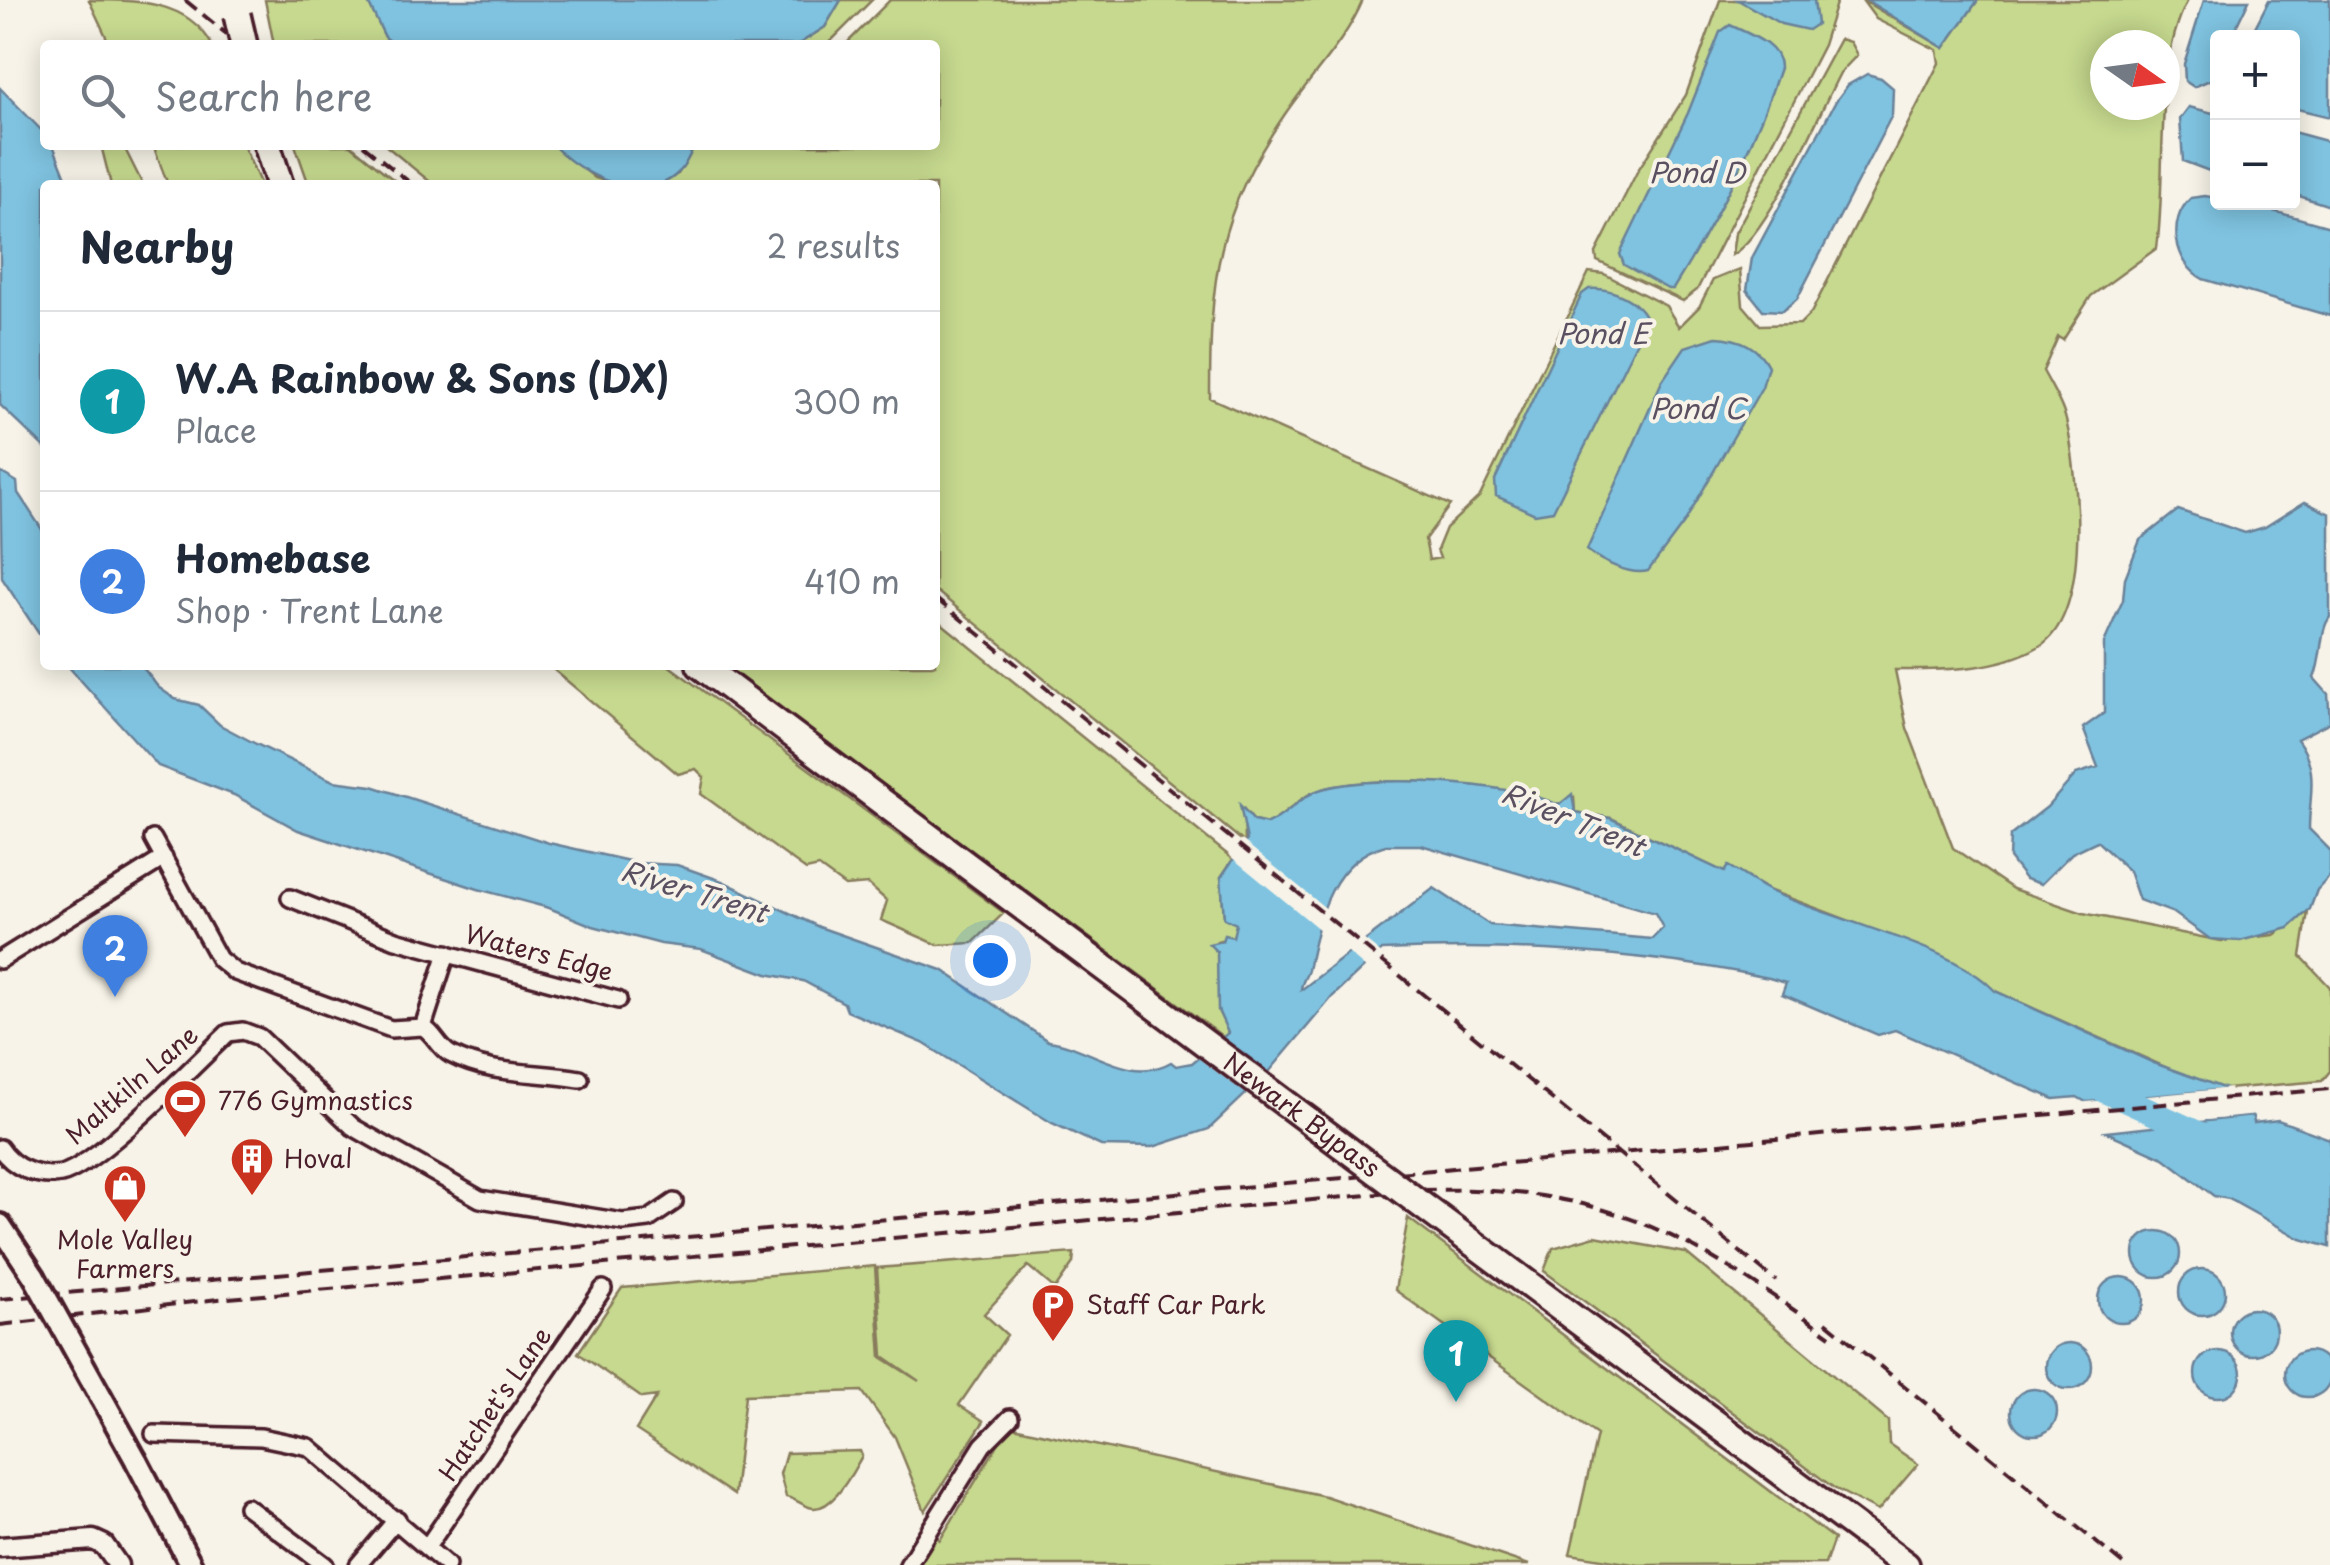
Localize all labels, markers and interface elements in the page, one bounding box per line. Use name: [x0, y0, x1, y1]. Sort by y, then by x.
north arrow: [2090, 30, 2180, 120]
map controls: [2210, 30, 2300, 210]
button: +: [2210, 30, 2300, 120]
search box: [40, 40, 940, 150]
text: Search here: [155, 67, 372, 124]
icon: search: [75, 68, 130, 123]
button: −: [2210, 120, 2300, 210]
water label: Pond D: [1649, 150, 1747, 193]
text: Nearby: [80, 214, 234, 277]
text: 2 results: [767, 221, 900, 269]
water label: Pond E: [1557, 311, 1653, 354]
text: W.A Rainbow & Sons (DX): [175, 349, 670, 406]
text: 1: [105, 377, 120, 425]
text: 300 m: [792, 377, 900, 425]
water label: Pond C: [1650, 386, 1749, 429]
text: Place: [175, 406, 257, 454]
text: Homebase: [175, 529, 371, 586]
text: 2: [101, 557, 124, 605]
text: 410 m: [804, 557, 900, 605]
text: Shop · Trent Lane: [175, 586, 444, 634]
water label: River Trent: [1496, 770, 1655, 868]
water label: River Trent: [616, 848, 776, 934]
pin: 2: [82, 914, 148, 997]
street label: Waters Edge: [461, 914, 617, 990]
your location: [965, 935, 1016, 986]
street label: Maltkiln Lane: [57, 1016, 206, 1153]
street label: Newark Bypass: [1215, 1043, 1389, 1186]
sports icon: 776 Gymnastics: [162, 1078, 208, 1139]
place label: 776 Gymnastics: [218, 1081, 413, 1119]
building icon: Hoval: [229, 1136, 275, 1197]
place label: Hoval: [284, 1139, 352, 1177]
shop icon: Mole Valley Farmers: [102, 1163, 148, 1224]
place label: Mole Valley Farmers: [57, 1220, 193, 1287]
parking icon: Staff Car Park: [1030, 1282, 1076, 1343]
place label: Staff Car Park: [1086, 1285, 1266, 1323]
street label: Hatchet's Lane: [428, 1319, 560, 1488]
pin: 1: [1424, 1320, 1488, 1402]

